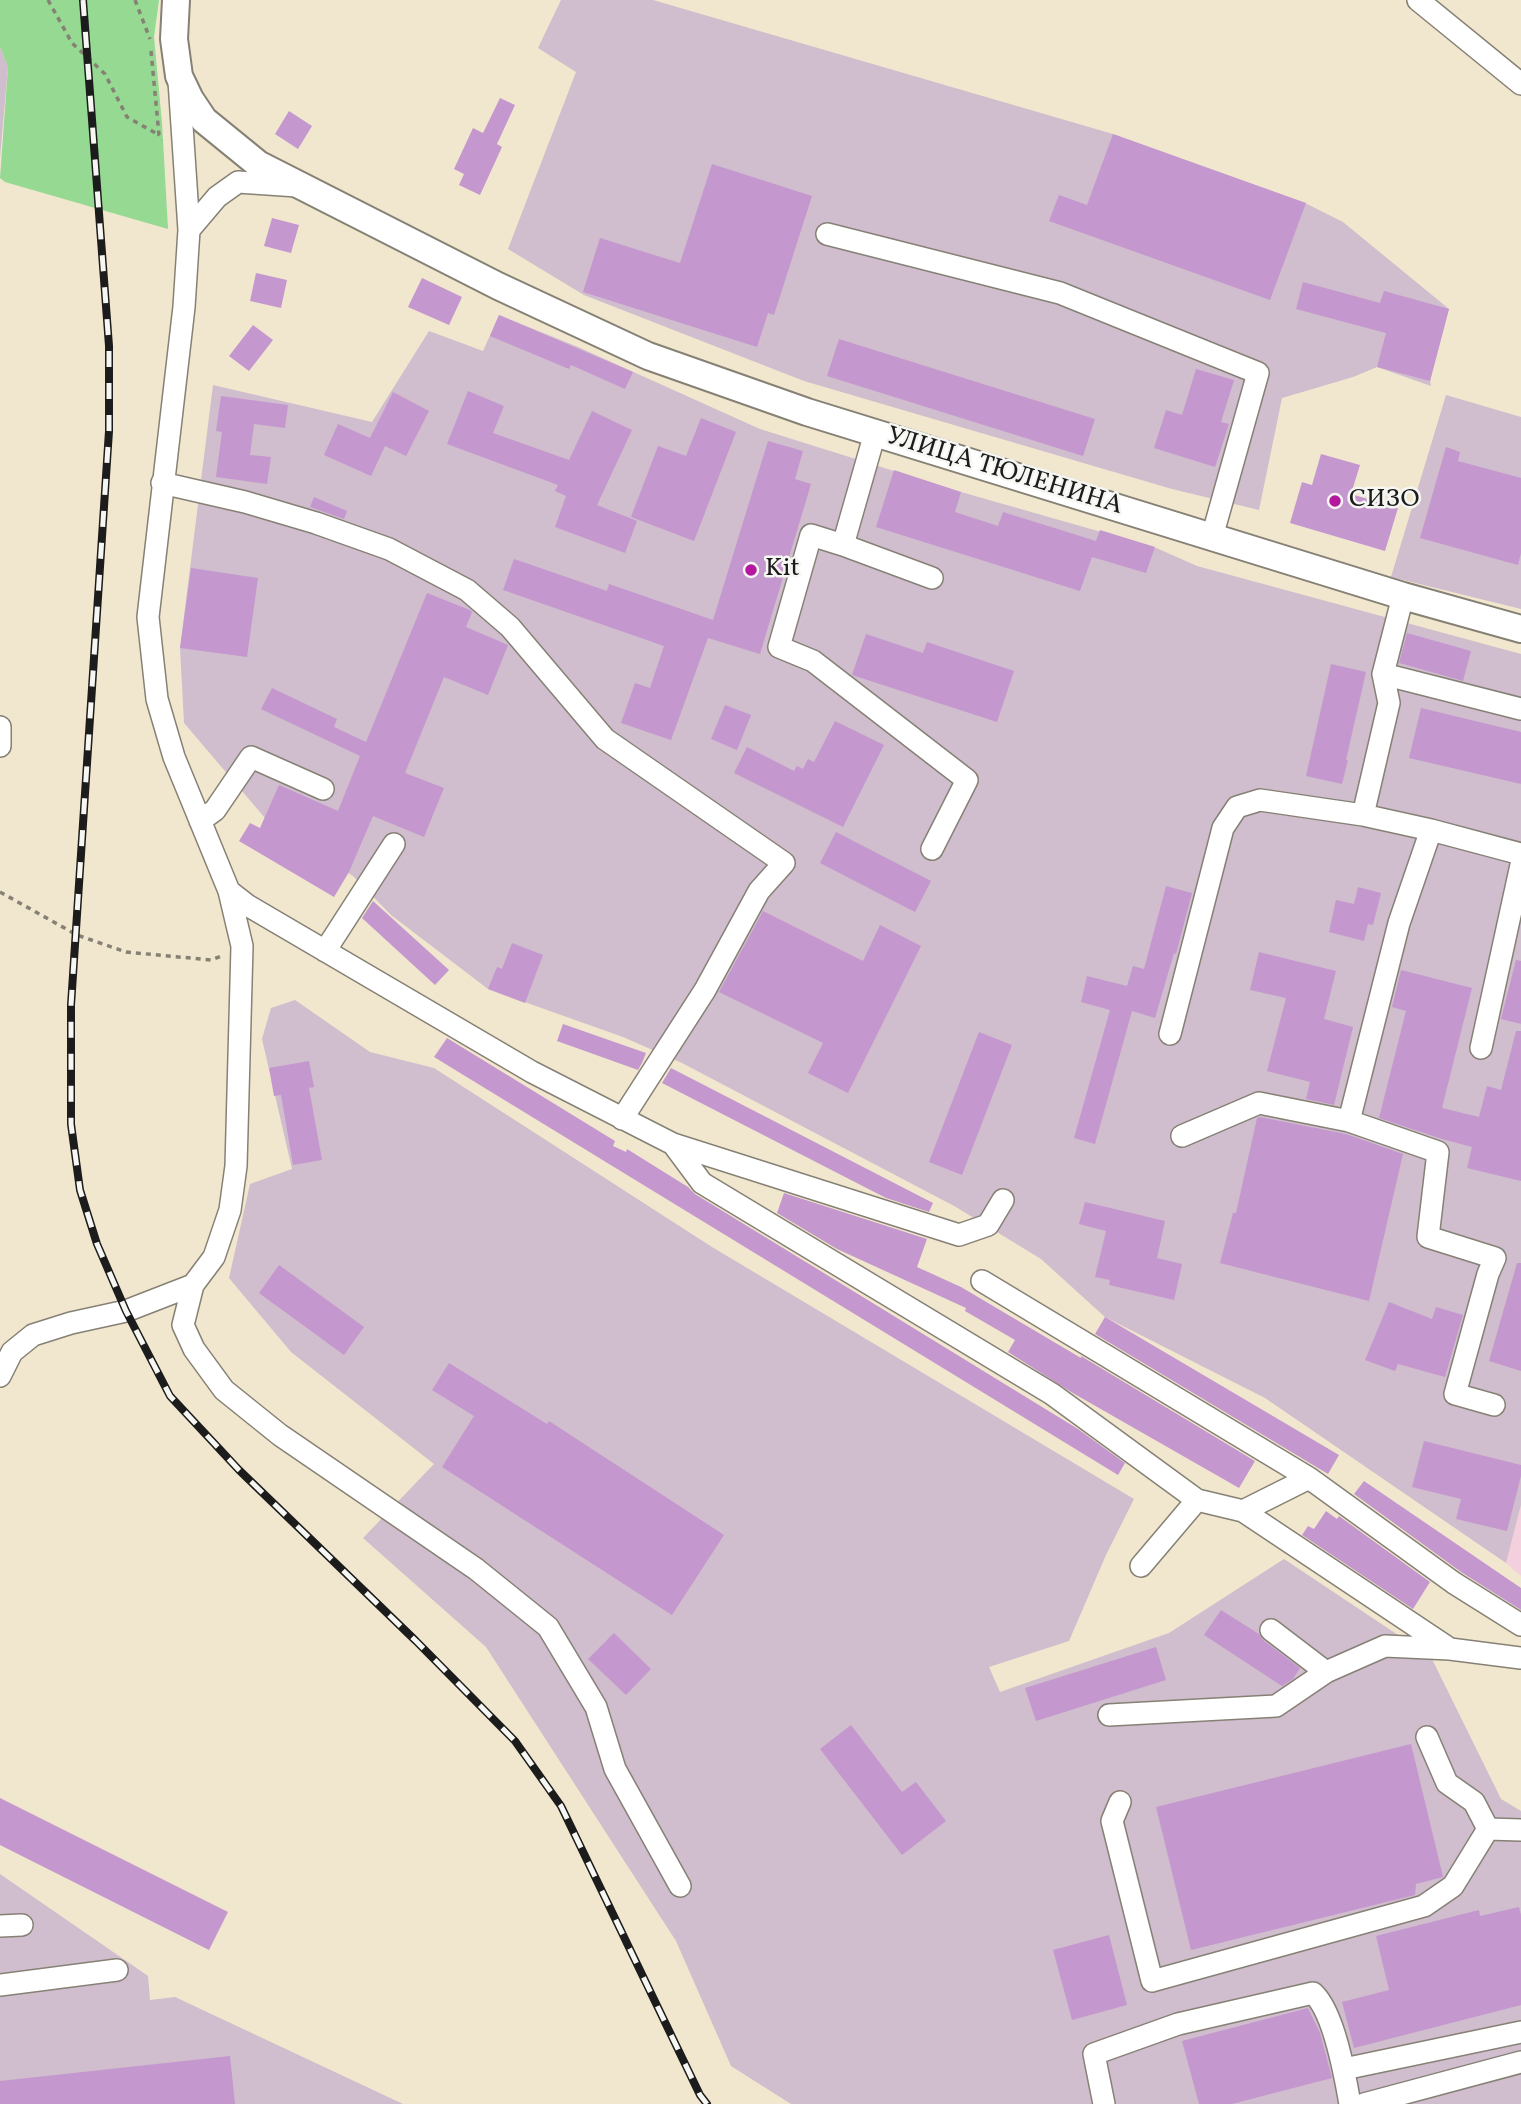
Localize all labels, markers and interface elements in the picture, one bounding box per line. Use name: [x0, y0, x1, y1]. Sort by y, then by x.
street label: УЛИЦА ТЮЛЕНИНА: [882, 422, 1126, 524]
place label: СИЗО: [1349, 485, 1419, 517]
marker: СИЗО: [1327, 493, 1343, 509]
place label: Kit: [765, 554, 800, 586]
marker: Kit: [743, 562, 759, 578]

